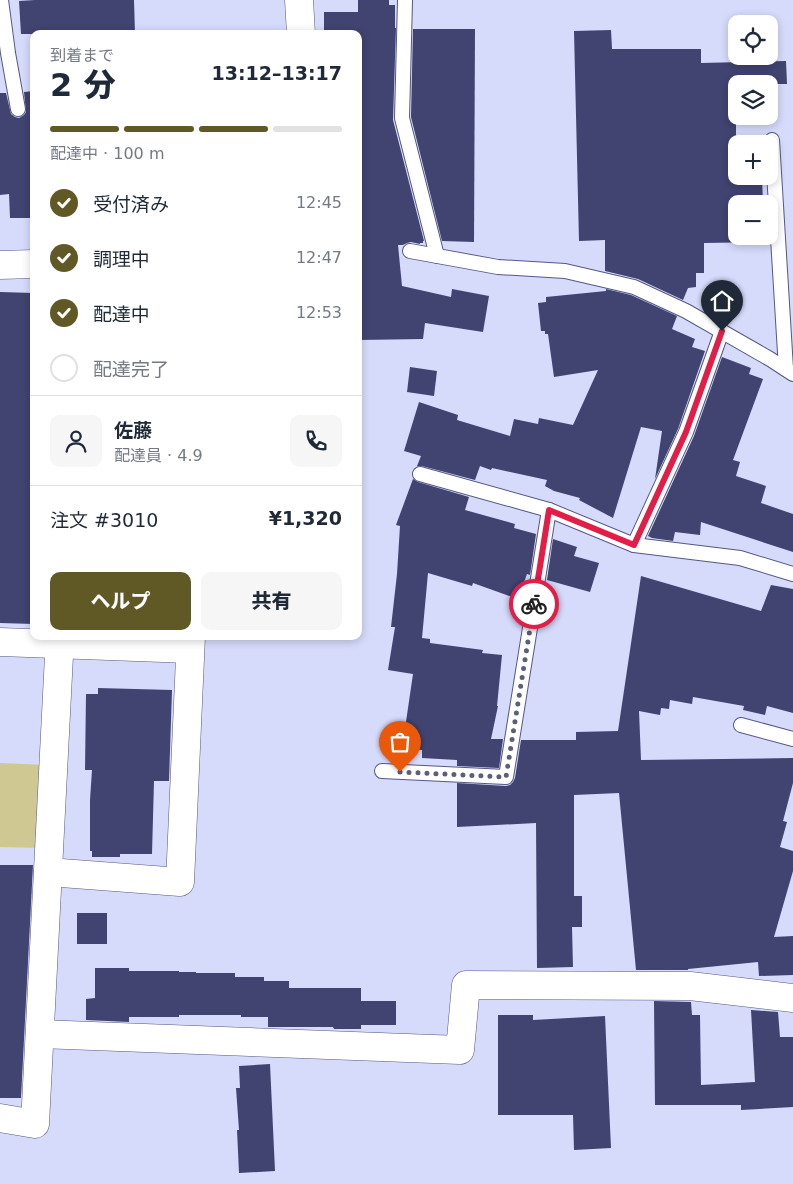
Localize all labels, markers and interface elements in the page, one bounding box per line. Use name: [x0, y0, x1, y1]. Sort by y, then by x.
map controls: [728, 15, 778, 245]
button: locate: [728, 15, 778, 65]
text: 到着まで: [50, 46, 114, 65]
text: 13:12–13:17: [212, 62, 342, 84]
text: 2 分: [50, 66, 115, 104]
button: layers: [728, 75, 778, 125]
button: +: [728, 135, 778, 185]
text: 配達中 · 100 m: [50, 144, 164, 163]
icon: check: [50, 189, 78, 217]
text: 受付済み: [93, 193, 169, 215]
text: 12:45: [296, 193, 342, 212]
button: −: [728, 195, 778, 245]
icon: check: [50, 244, 78, 272]
text: 調理中: [93, 248, 150, 270]
text: 12:47: [296, 248, 342, 267]
pin: [701, 280, 743, 331]
icon: home: [708, 287, 736, 315]
icon: check: [50, 299, 78, 327]
text: 配達中: [93, 303, 150, 325]
text: 12:53: [296, 303, 342, 322]
text: 配達完了: [93, 358, 169, 380]
button: person: [50, 415, 102, 467]
button: phone: [290, 415, 342, 467]
text: 佐藤: [114, 419, 152, 441]
text: 配達員 · 4.9: [114, 446, 203, 465]
text: ¥1,320: [269, 507, 342, 529]
text: 注文 #3010: [50, 509, 158, 531]
button: ヘルプ: [50, 572, 191, 630]
button: 共有: [201, 572, 342, 630]
courier: [509, 579, 559, 629]
icon: bike: [520, 590, 548, 618]
pin: [379, 721, 421, 772]
icon: bag: [386, 728, 414, 756]

